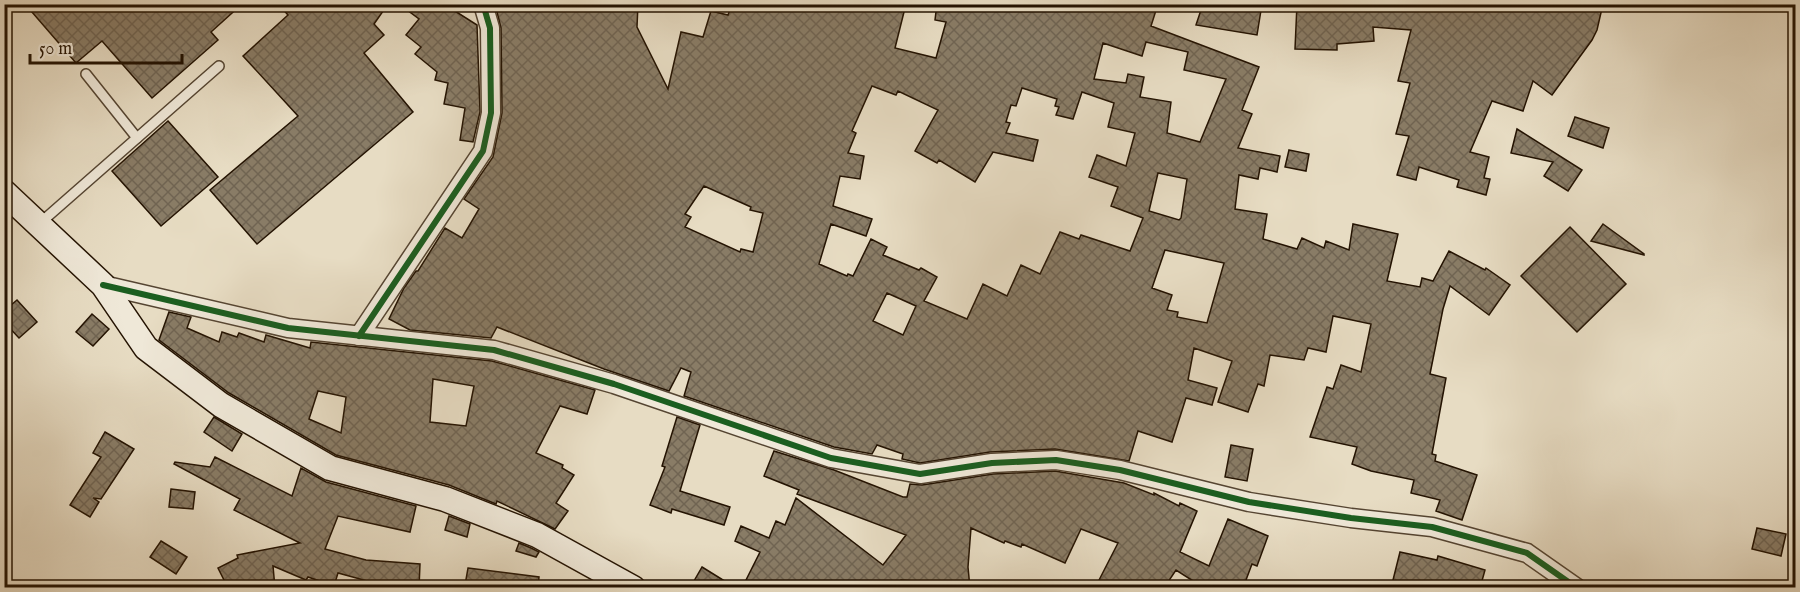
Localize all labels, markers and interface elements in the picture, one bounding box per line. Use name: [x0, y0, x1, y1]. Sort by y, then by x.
scale bar: [30, 27, 182, 65]
text: 50 m: [39, 38, 72, 61]

